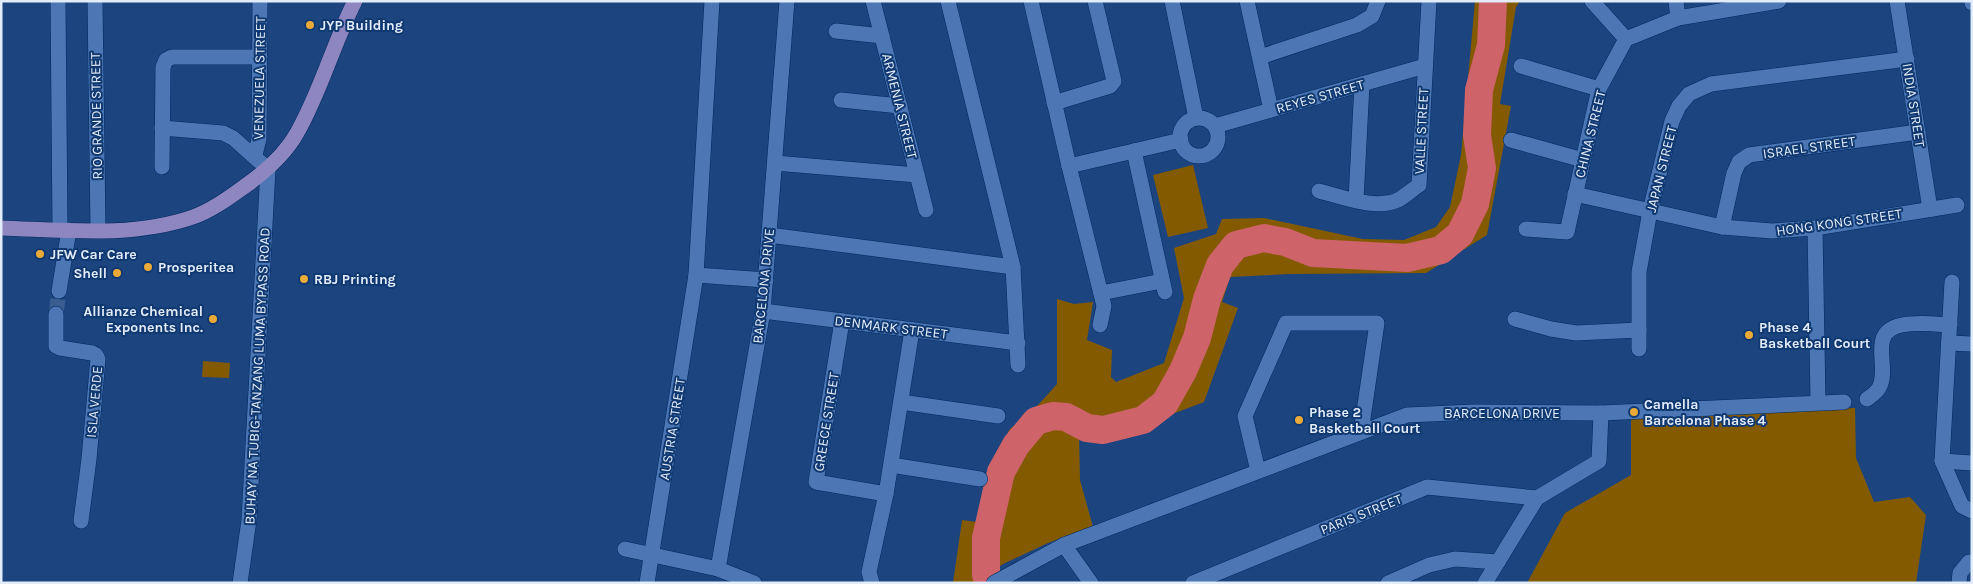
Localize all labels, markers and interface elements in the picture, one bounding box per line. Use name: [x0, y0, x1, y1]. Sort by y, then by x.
street label: VENEZUELA STREET: [250, 16, 269, 140]
place label: JYP Building: [320, 17, 403, 34]
marker: JYP Building: [304, 19, 316, 31]
street label: RIO GRANDE STREET: [87, 52, 106, 180]
street label: ARMENIA STREET: [878, 52, 921, 161]
street label: INDIA STREET: [1898, 62, 1929, 148]
street label: REYES STREET: [1274, 76, 1366, 117]
street label: VALLE STREET: [1411, 87, 1432, 175]
street label: CHINA STREET: [1571, 89, 1610, 180]
street label: JAPAN STREET: [1643, 124, 1680, 214]
street label: ISRAEL STREET: [1762, 133, 1857, 162]
street label: HONG KONG STREET: [1775, 205, 1903, 240]
street label: BUHAY NA TUBIG-TANZANG LUMA BYPASS ROAD: [241, 227, 274, 525]
street label: BARCELONA DRIVE: [749, 228, 778, 345]
place label: JFW Car Care: [50, 246, 137, 263]
marker: JFW Car Care: [34, 248, 46, 260]
place label: Prosperitea: [158, 259, 234, 276]
marker: Prosperitea: [142, 261, 154, 273]
place label: Shell: [73, 265, 107, 282]
marker: Shell: [111, 267, 123, 279]
place label: RBJ Printing: [314, 271, 396, 288]
marker: RBJ Printing: [298, 273, 310, 285]
place label: Allianze Chemical Exponents Inc.: [84, 303, 203, 336]
street label: DENMARK STREET: [833, 312, 948, 343]
marker: Allianze Chemical Exponents Inc.: [207, 313, 219, 325]
place label: Phase 4 Basketball Court: [1759, 319, 1871, 352]
marker: Phase 4 Basketball Court: [1743, 329, 1755, 341]
street label: ISLA VERDE: [83, 366, 106, 439]
street label: GREECE STREET: [810, 371, 843, 473]
street label: AUSTRIA STREET: [656, 377, 689, 481]
place label: Camella Barcelona Phase 4: [1644, 396, 1767, 429]
place label: Phase 2 Basketball Court: [1309, 404, 1421, 437]
street label: BARCELONA DRIVE: [1444, 405, 1560, 422]
marker: Camella Barcelona Phase 4: [1628, 406, 1640, 418]
marker: Phase 2 Basketball Court: [1293, 414, 1305, 426]
street label: PARIS STREET: [1318, 490, 1404, 539]

